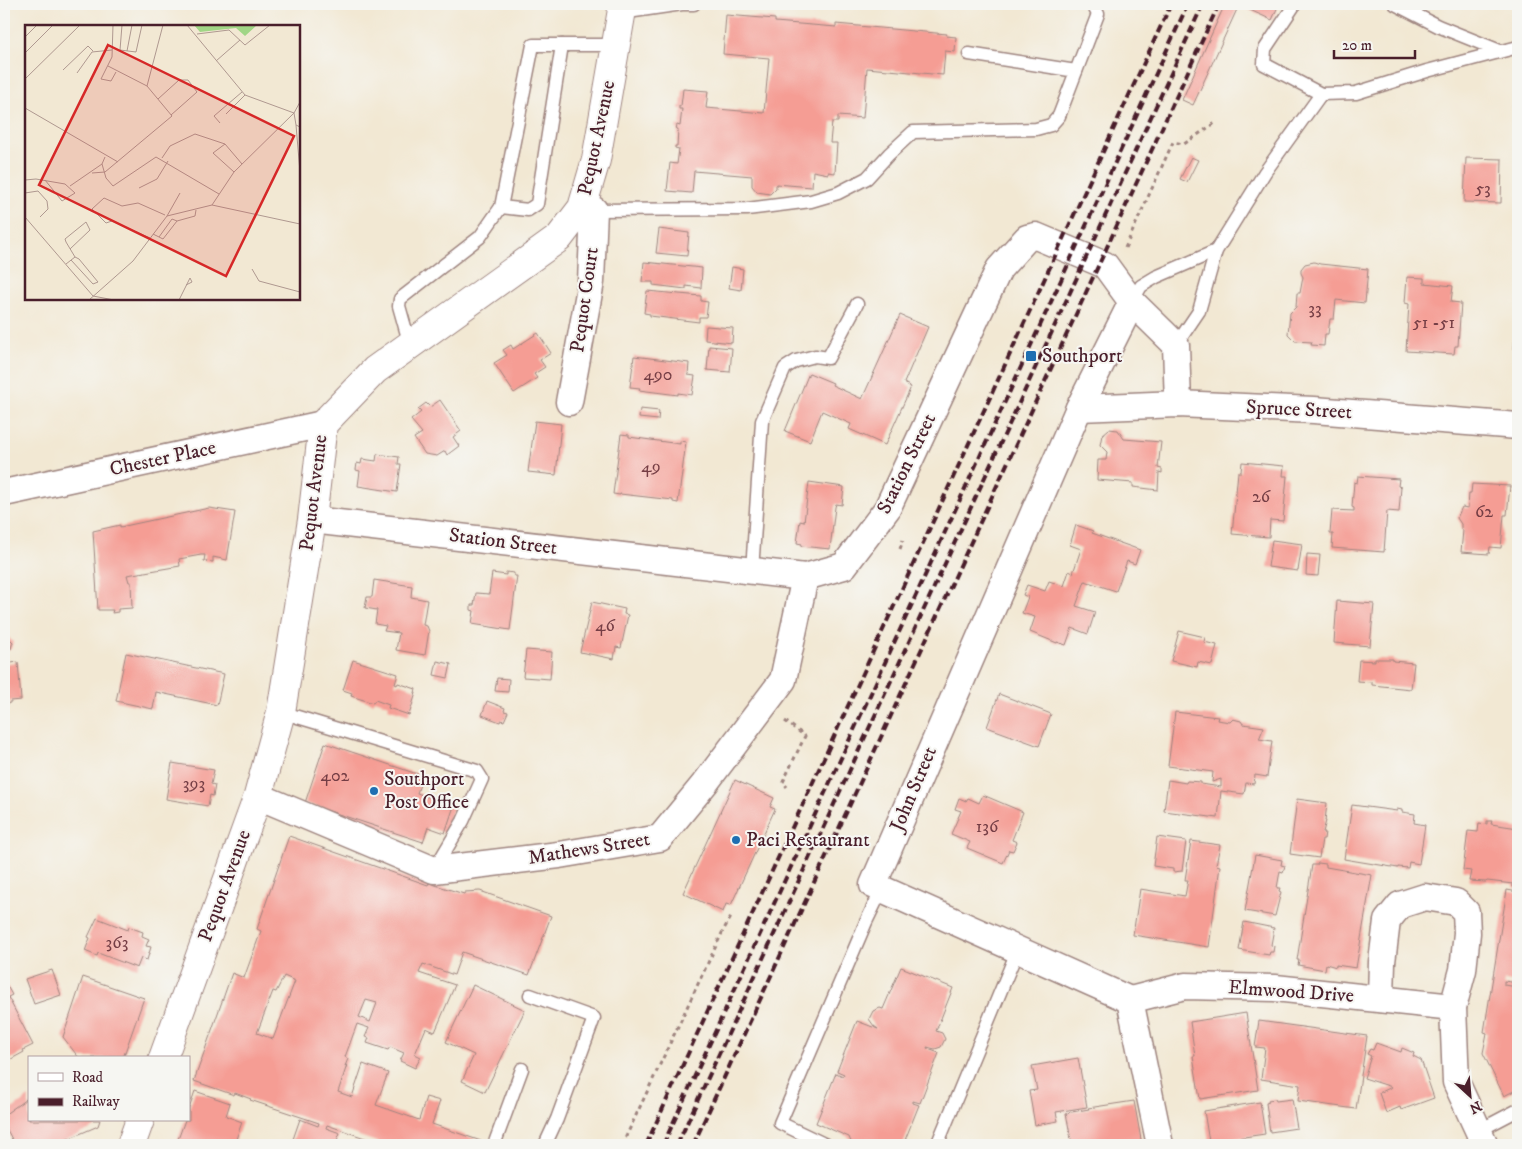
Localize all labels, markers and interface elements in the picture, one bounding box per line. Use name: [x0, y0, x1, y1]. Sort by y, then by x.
inset map: [25, 25, 300, 300]
scale bar: [1334, 28, 1416, 60]
text: 20 m: [1342, 36, 1372, 55]
street label: Pequot Avenue: [573, 78, 621, 198]
house number: 53: [1475, 178, 1491, 200]
street label: Pequot Court: [565, 246, 605, 354]
house number: 33: [1308, 298, 1322, 320]
house number: 51 -51: [1413, 312, 1455, 334]
place label: Southport: [1042, 344, 1122, 369]
marker: Southport: [1024, 349, 1038, 363]
house number: 490: [643, 364, 673, 386]
street label: Spruce Street: [1245, 395, 1353, 425]
street label: Station Street: [872, 410, 942, 518]
street label: Pequot Avenue: [294, 433, 334, 553]
street label: Chester Place: [108, 436, 218, 482]
house number: 49: [641, 456, 661, 478]
house number: 26: [1252, 486, 1271, 508]
house number: 62: [1475, 501, 1493, 523]
street label: Station Street: [448, 523, 558, 561]
house number: 46: [595, 615, 615, 637]
street label: John Street: [884, 743, 943, 837]
house number: 402: [321, 765, 350, 787]
place label: Southport Post Office: [384, 767, 469, 815]
house number: 393: [183, 773, 205, 795]
marker: Southport Post Office: [368, 785, 380, 797]
house number: 136: [976, 816, 999, 838]
street label: Pequot Avenue: [193, 827, 257, 945]
street label: Mathews Street: [526, 827, 652, 871]
place label: Paci Restaurant: [746, 828, 870, 853]
marker: Paci Restaurant: [730, 834, 742, 846]
house number: 363: [106, 932, 128, 954]
street label: Elmwood Drive: [1227, 975, 1355, 1009]
legend: [28, 1056, 190, 1122]
text: Road: [72, 1068, 104, 1087]
north arrow: [1444, 1072, 1494, 1122]
text: Railway: [72, 1092, 120, 1111]
text: N: [1466, 1096, 1484, 1118]

